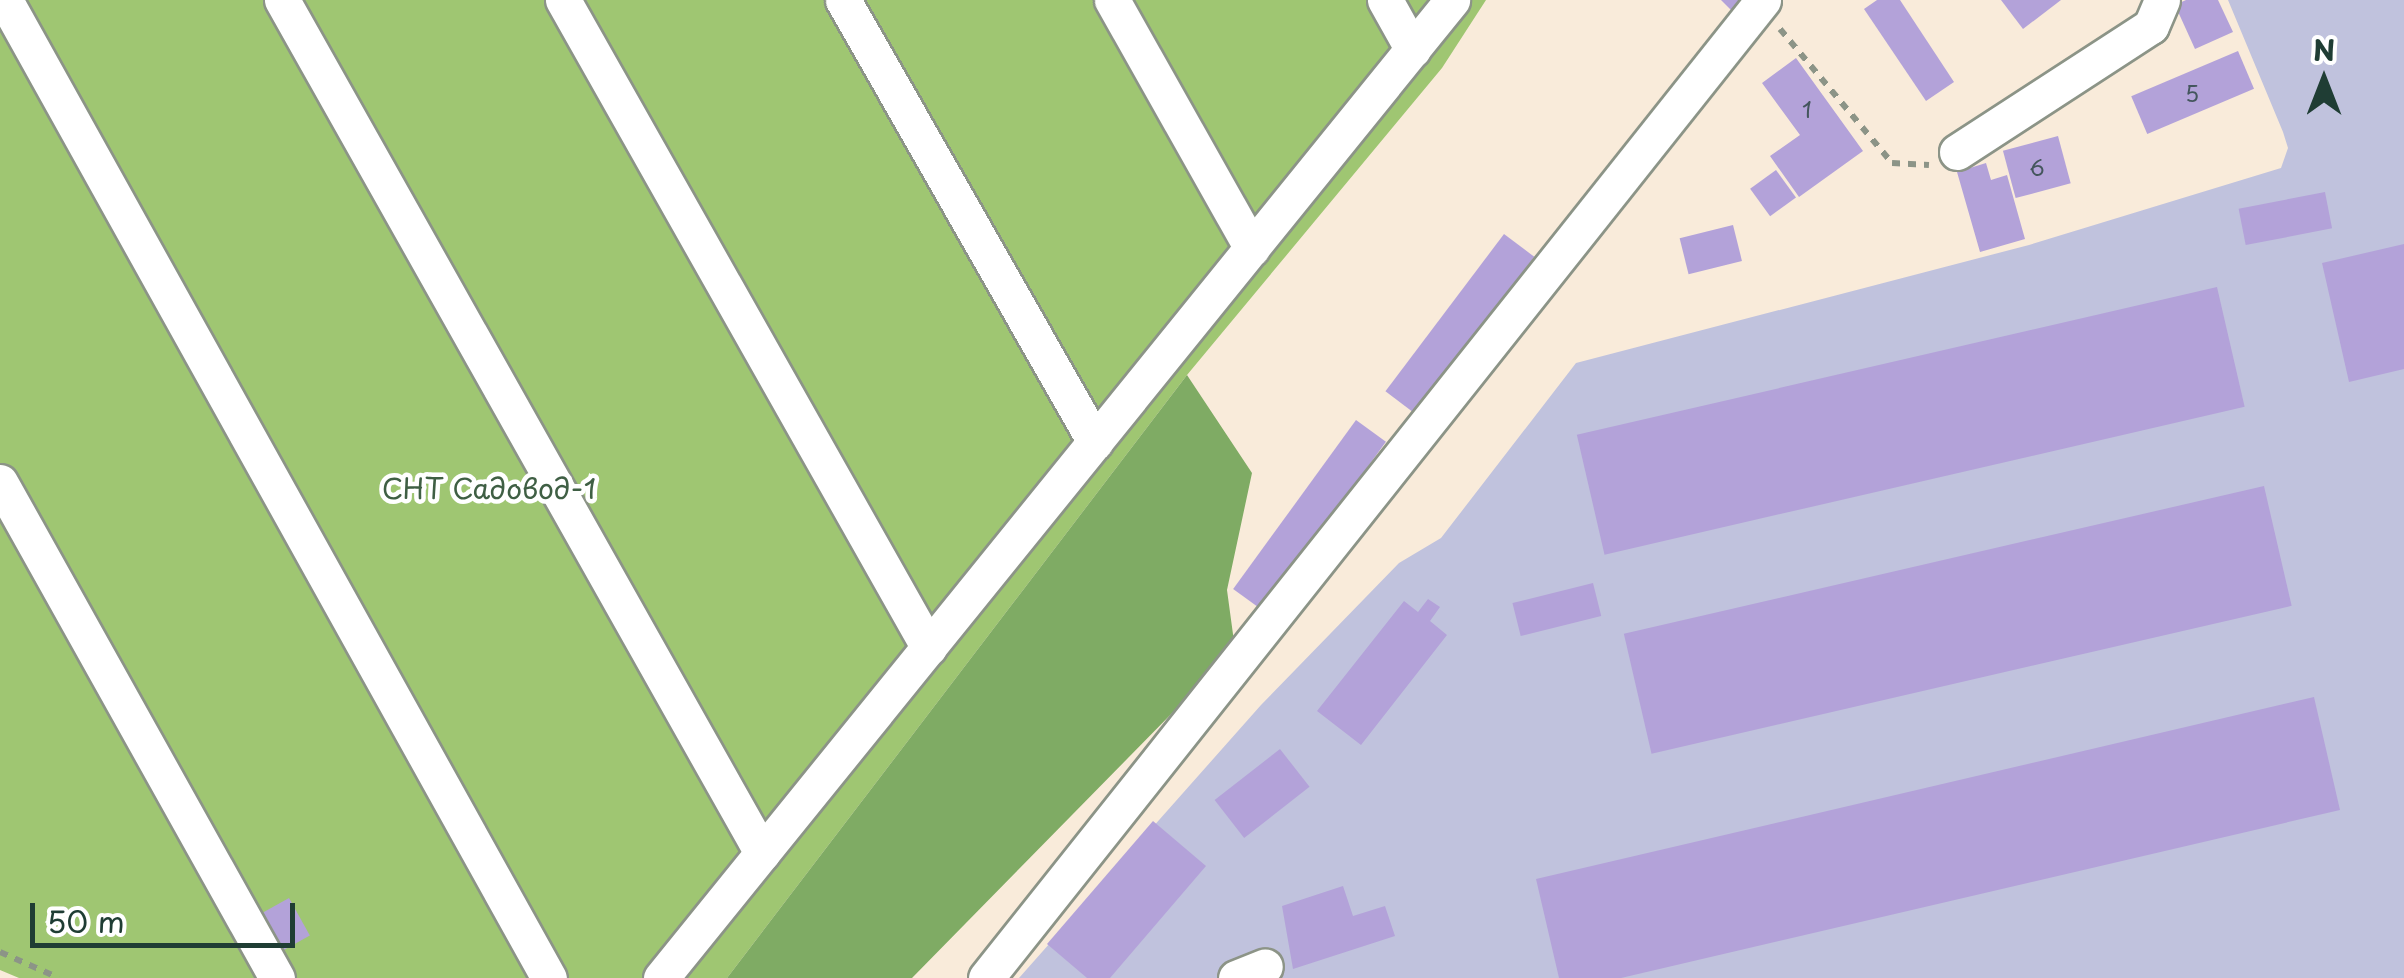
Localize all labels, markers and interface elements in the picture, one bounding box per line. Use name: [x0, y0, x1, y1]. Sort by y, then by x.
text: N: [2313, 28, 2335, 71]
north arrow: [2274, 30, 2374, 130]
house number: 5: [2185, 80, 2199, 106]
house number: 1: [1802, 96, 1812, 122]
house number: 6: [2029, 154, 2045, 180]
park label: СНТ Садовод-1: [382, 471, 596, 505]
scale bar: [35, 883, 300, 945]
text: 50 m: [47, 898, 125, 943]

